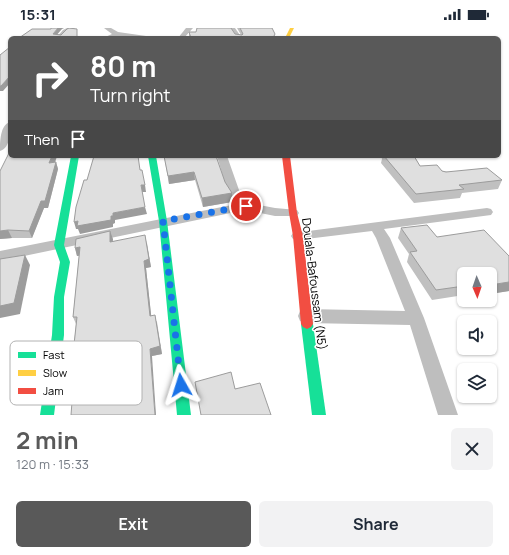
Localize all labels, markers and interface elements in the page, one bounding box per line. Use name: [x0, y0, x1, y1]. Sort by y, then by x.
text: 15:31: [20, 4, 56, 25]
text: 80 m: [90, 47, 156, 85]
icon: right: [24, 52, 76, 104]
text: Turn right: [90, 83, 171, 107]
icon: arrive: [67, 128, 89, 150]
text: Then: [24, 129, 59, 150]
pin: [229, 189, 263, 223]
icon: arrive: [235, 195, 257, 217]
street label: Douala-Bafoussam (N5): [298, 217, 331, 351]
north arrow: [457, 267, 497, 307]
map controls: [457, 267, 497, 403]
button: sound: [457, 315, 497, 355]
legend: [10, 341, 142, 405]
text: Fast: [43, 347, 65, 362]
button: layers: [457, 363, 497, 403]
position arrow: [160, 364, 202, 406]
text: Slow: [43, 365, 68, 380]
text: Jam: [43, 383, 64, 398]
text: 2 min: [16, 423, 78, 456]
button: close: [451, 428, 493, 470]
text: 120 m · 15:33: [16, 455, 89, 473]
button: Exit: [16, 501, 251, 547]
button: Share: [259, 501, 493, 547]

